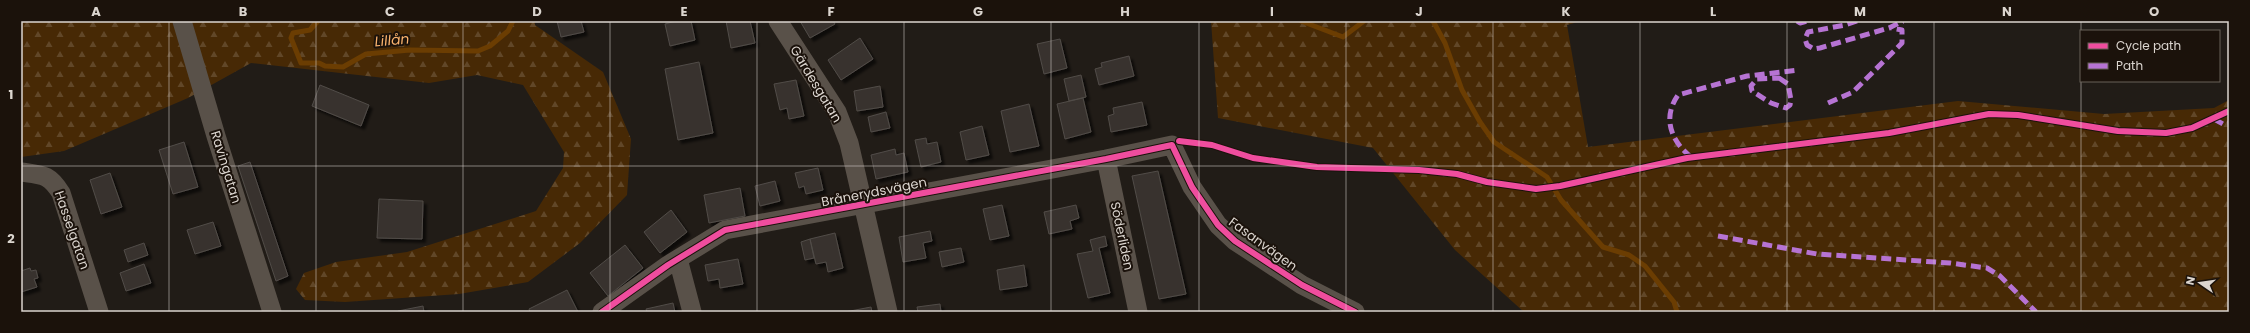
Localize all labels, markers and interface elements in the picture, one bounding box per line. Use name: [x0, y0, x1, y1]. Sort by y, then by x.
text: A: [91, 2, 101, 21]
text: B: [239, 2, 248, 21]
text: C: [385, 2, 395, 21]
text: D: [532, 2, 542, 21]
text: E: [680, 2, 688, 21]
text: F: [827, 2, 835, 21]
text: G: [973, 2, 983, 21]
text: H: [1120, 2, 1130, 21]
text: I: [1270, 2, 1274, 21]
text: J: [1415, 2, 1423, 21]
text: K: [1561, 2, 1571, 21]
text: L: [1710, 2, 1716, 21]
text: M: [1854, 2, 1866, 21]
text: N: [2002, 2, 2012, 21]
text: O: [2149, 2, 2159, 21]
water label: Lillån: [374, 29, 410, 51]
legend: [2080, 30, 2220, 82]
text: Cycle path: [2116, 37, 2181, 54]
street label: Gärdesgatan: [786, 42, 846, 126]
text: Path: [2116, 57, 2143, 74]
text: 1: [9, 85, 13, 104]
street label: Ravingatan: [206, 128, 246, 206]
street label: Brånerydsvägen: [820, 172, 928, 212]
street label: Hasselgatan: [50, 188, 94, 272]
street label: Söderliden: [1106, 200, 1138, 272]
street label: Fasanvägen: [1225, 213, 1301, 275]
text: 2: [7, 229, 15, 248]
north arrow: [2180, 263, 2220, 303]
text: N: [2182, 275, 2199, 287]

